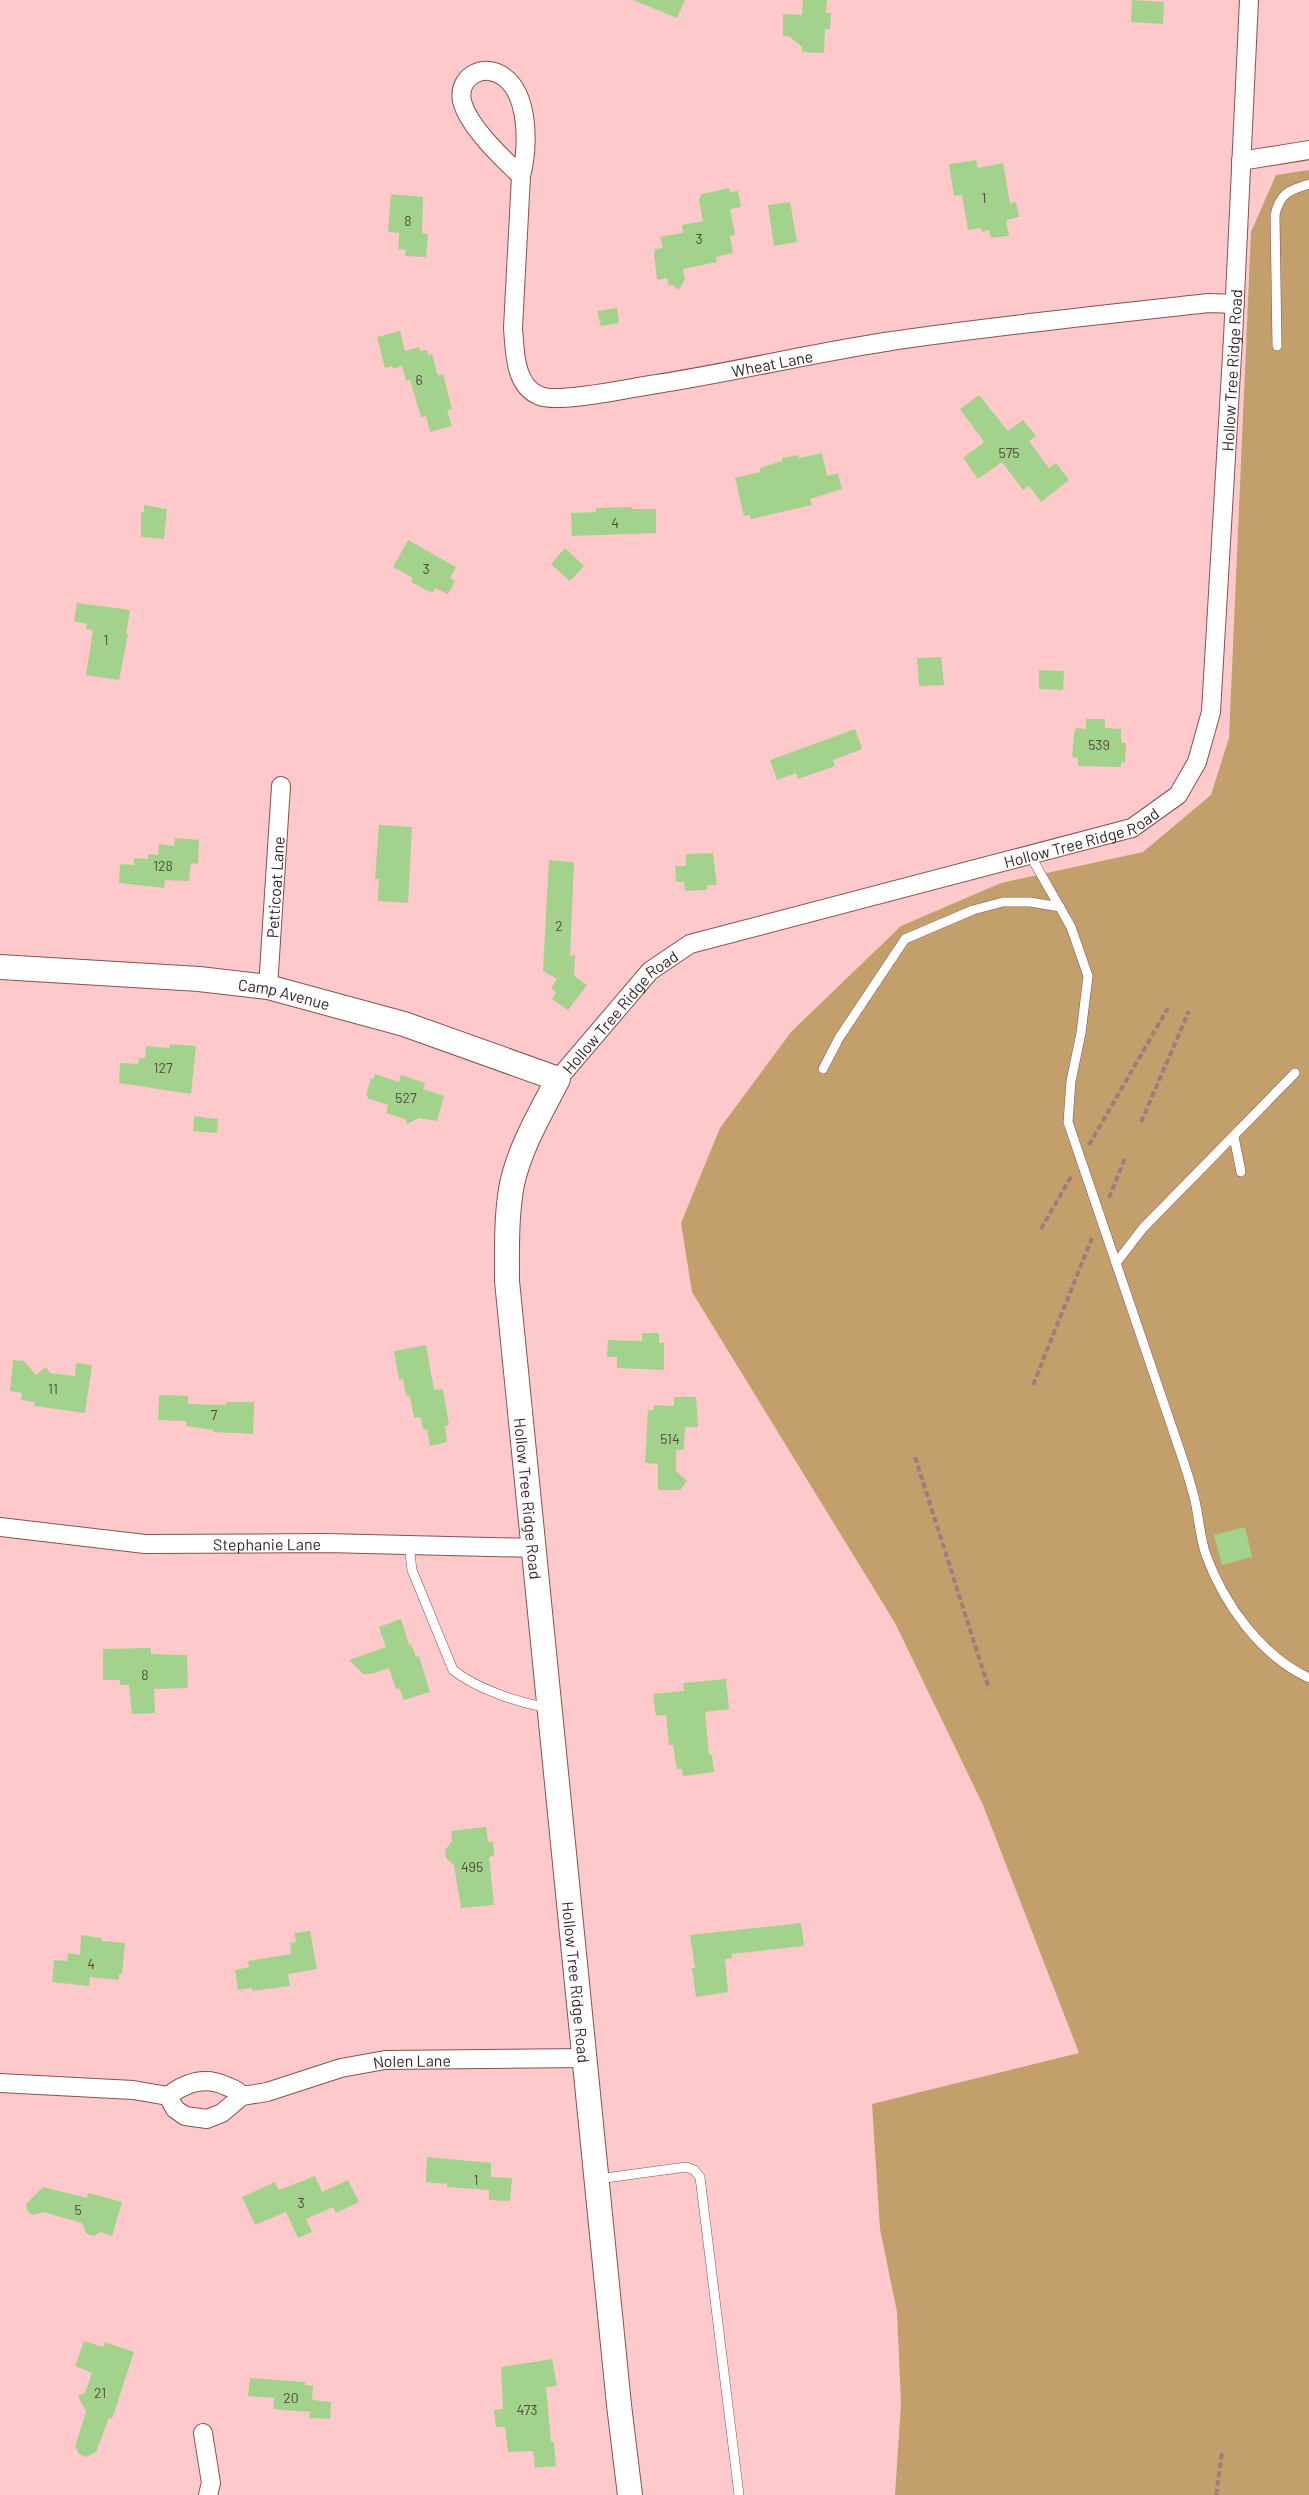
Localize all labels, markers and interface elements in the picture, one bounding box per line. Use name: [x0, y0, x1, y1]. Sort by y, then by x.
house number: 1: [982, 189, 986, 206]
house number: 8: [404, 212, 412, 229]
house number: 3: [695, 230, 703, 247]
street label: Hollow Tree Ridge Road: [1217, 289, 1245, 452]
street label: Wheat Lane: [730, 345, 814, 380]
house number: 6: [415, 371, 423, 388]
house number: 575: [998, 444, 1020, 461]
house number: 4: [611, 514, 619, 531]
house number: 3: [422, 560, 430, 577]
house number: 1: [104, 631, 108, 648]
house number: 539: [1088, 736, 1110, 753]
street label: Hollow Tree Ridge Road: [1002, 803, 1162, 871]
street label: Petticoat Lane: [262, 836, 287, 939]
house number: 128: [153, 857, 173, 874]
house number: 2: [555, 917, 563, 934]
street label: Hollow Tree Ridge Road: [558, 946, 681, 1077]
street label: Camp Avenue: [237, 974, 332, 1013]
house number: 127: [153, 1059, 173, 1076]
house number: 527: [395, 1089, 417, 1106]
house number: 11: [48, 1380, 58, 1397]
house number: 7: [211, 1406, 218, 1423]
street label: Hollow Tree Ridge Road: [511, 1417, 546, 1580]
house number: 514: [660, 1430, 680, 1447]
street label: Stephanie Lane: [213, 1534, 321, 1553]
house number: 8: [141, 1666, 149, 1683]
house number: 495: [461, 1858, 483, 1875]
street label: Hollow Tree Ridge Road: [559, 1900, 594, 2064]
house number: 4: [87, 1955, 95, 1972]
street label: Nolen Lane: [371, 2050, 451, 2072]
house number: 1: [474, 2171, 478, 2188]
house number: 3: [297, 2194, 305, 2211]
house number: 5: [74, 2201, 82, 2218]
house number: 21: [94, 2384, 106, 2401]
house number: 20: [283, 2389, 299, 2406]
house number: 473: [516, 2401, 538, 2418]

